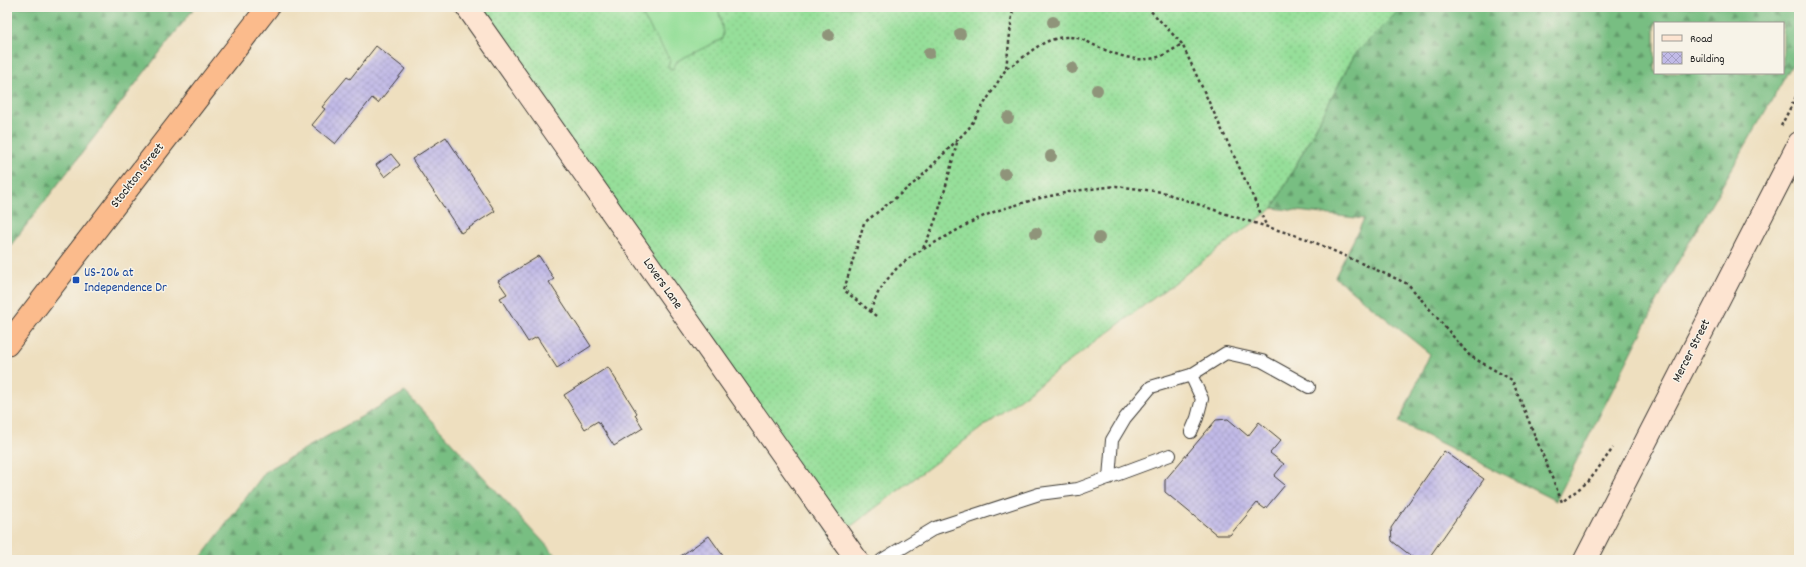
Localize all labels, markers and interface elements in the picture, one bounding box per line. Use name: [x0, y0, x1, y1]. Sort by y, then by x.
legend: [1654, 22, 1784, 74]
text: Road: [1690, 31, 1712, 48]
text: Building: [1690, 51, 1725, 68]
street label: Stockton Street: [106, 139, 170, 213]
street label: Lovers Lane: [637, 255, 687, 314]
place label: US-206 at Independence Dr: [84, 264, 167, 298]
marker: US-206 at Independence Dr: [71, 275, 81, 285]
street label: Mercer Street: [1668, 316, 1716, 386]

